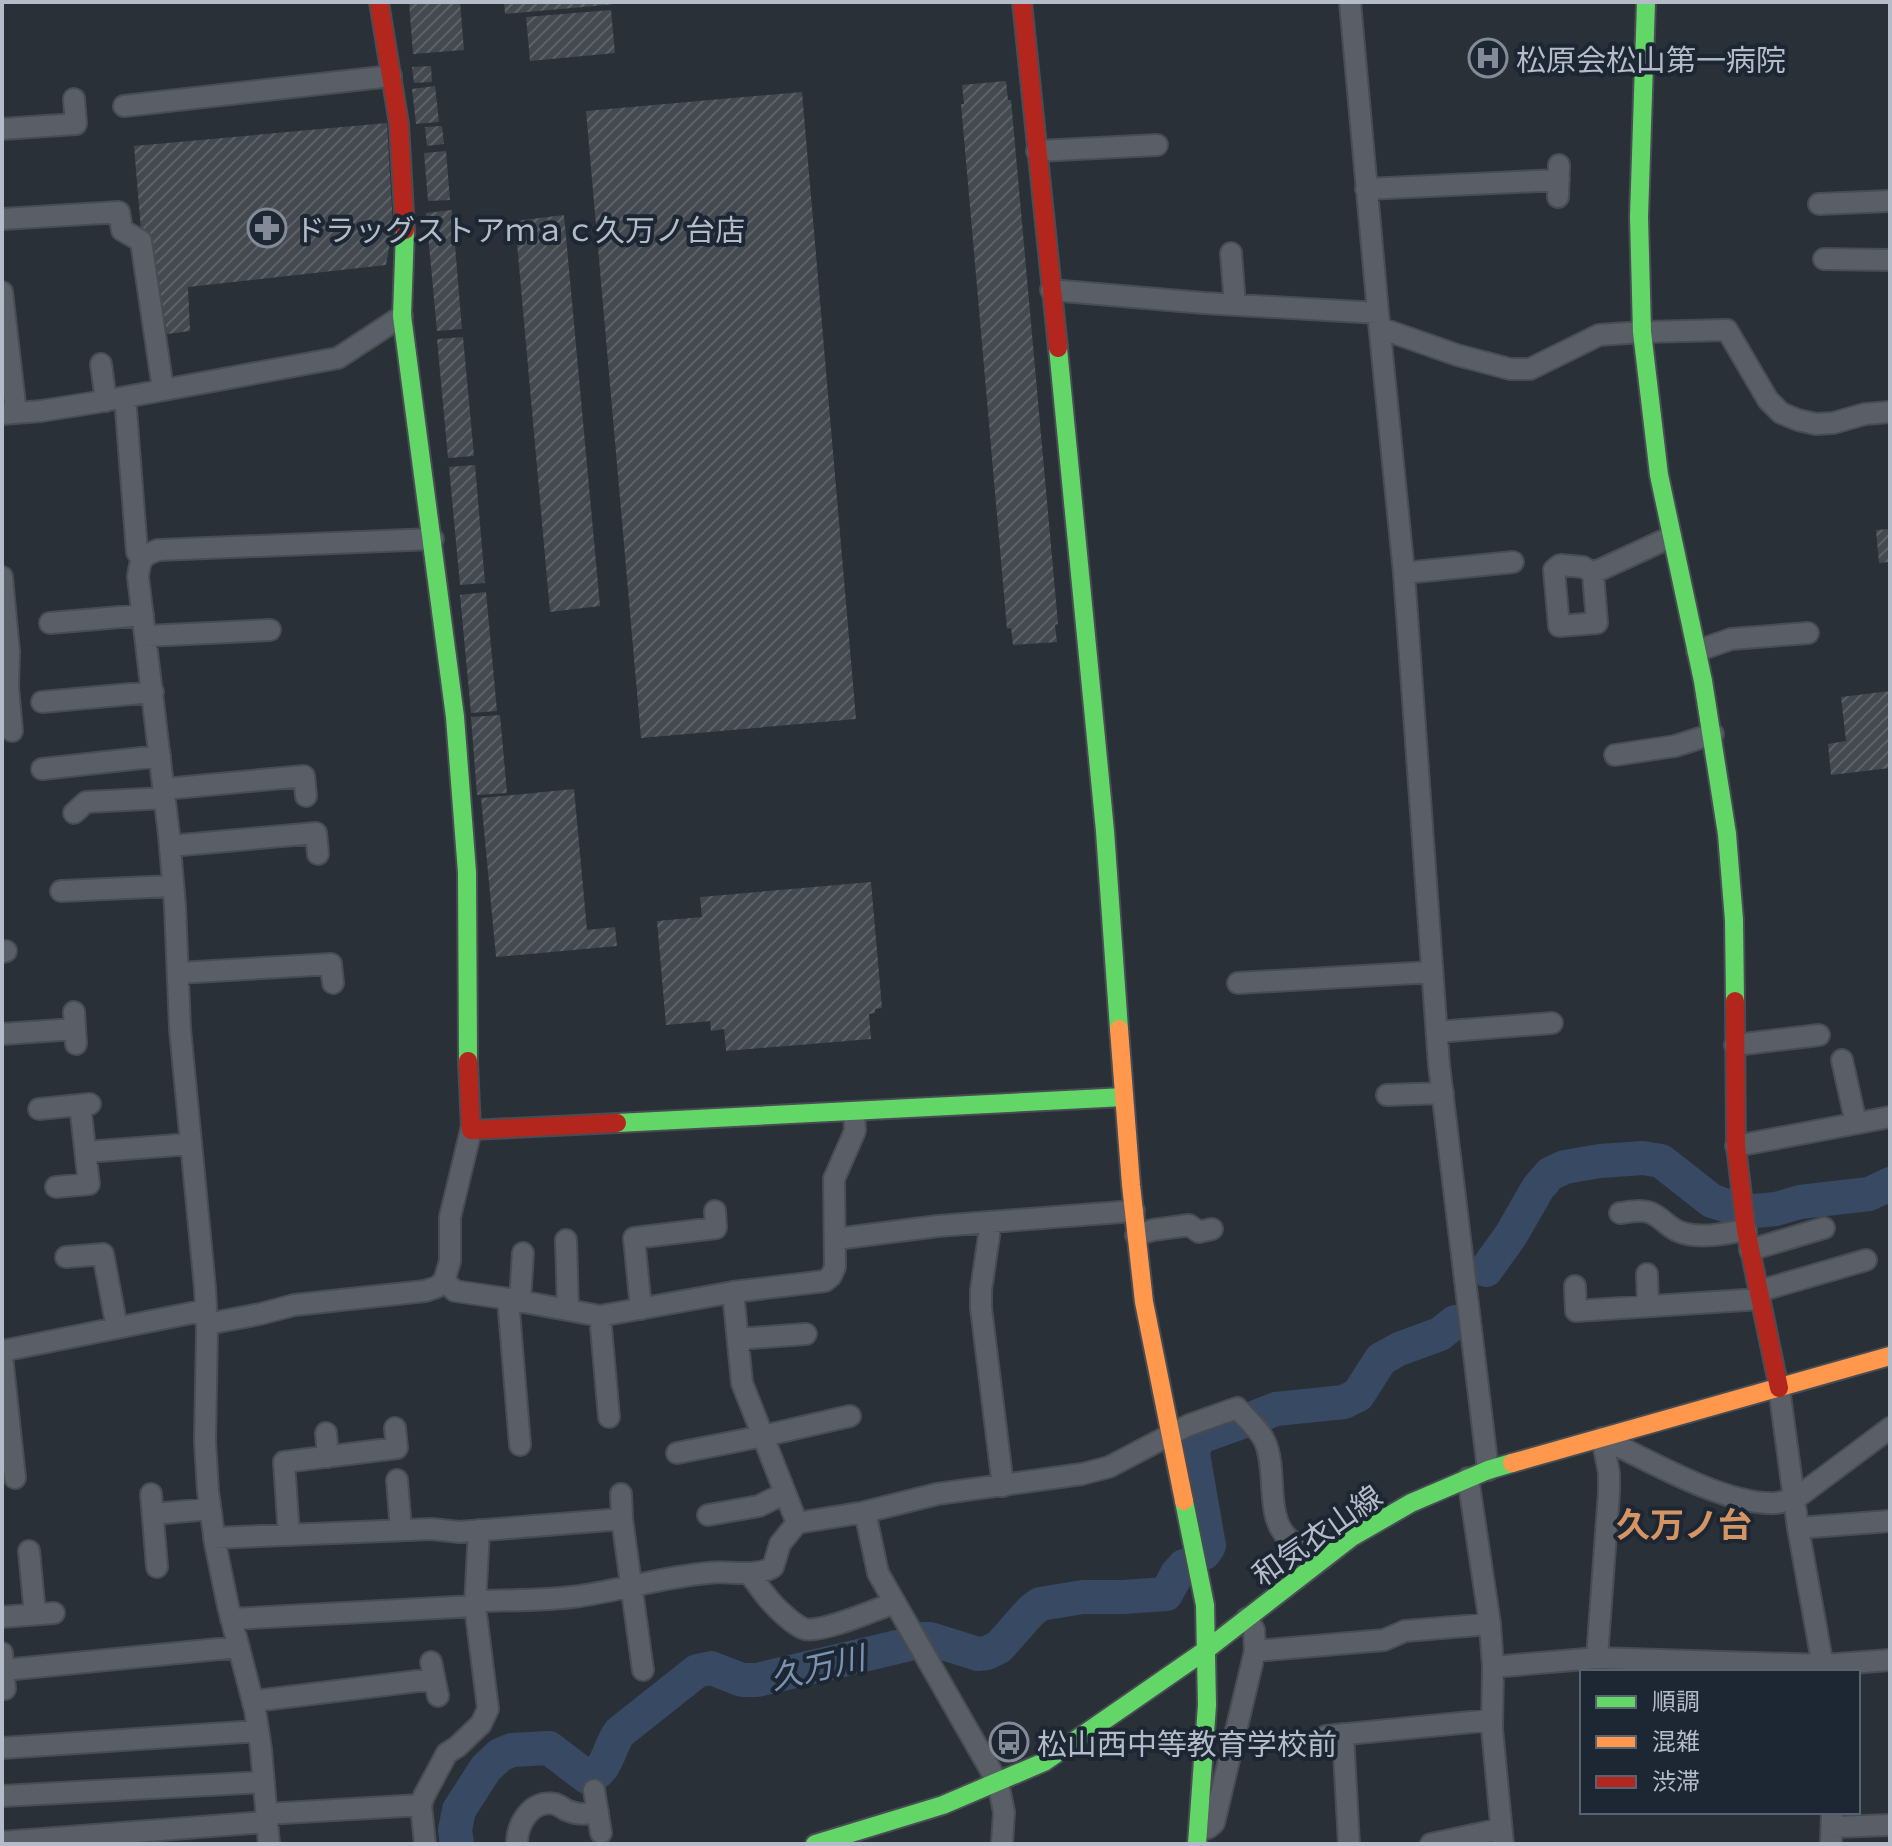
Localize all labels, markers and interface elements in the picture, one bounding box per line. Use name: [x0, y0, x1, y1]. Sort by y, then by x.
hospital icon: 松原会松山第一病院: [1467, 37, 1509, 79]
place label: 松原会松山第一病院: [1516, 40, 1786, 77]
pharmacy icon: ドラッグストアｍａｃ久万ノ台店: [246, 207, 288, 249]
place label: ドラッグストアｍａｃ久万ノ台店: [295, 210, 745, 247]
street label: 和気衣山線: [1244, 1476, 1388, 1592]
district label: 久万ノ台: [1616, 1502, 1752, 1544]
water label: 久万川: [766, 1635, 871, 1696]
legend: [1580, 1670, 1860, 1814]
text: 順調: [1652, 1686, 1700, 1715]
bus stop icon: 松山西中等教育学校前: [988, 1721, 1030, 1763]
place label: 松山西中等教育学校前: [1037, 1724, 1337, 1761]
text: 混雑: [1652, 1726, 1700, 1755]
text: 渋滞: [1652, 1766, 1700, 1795]

